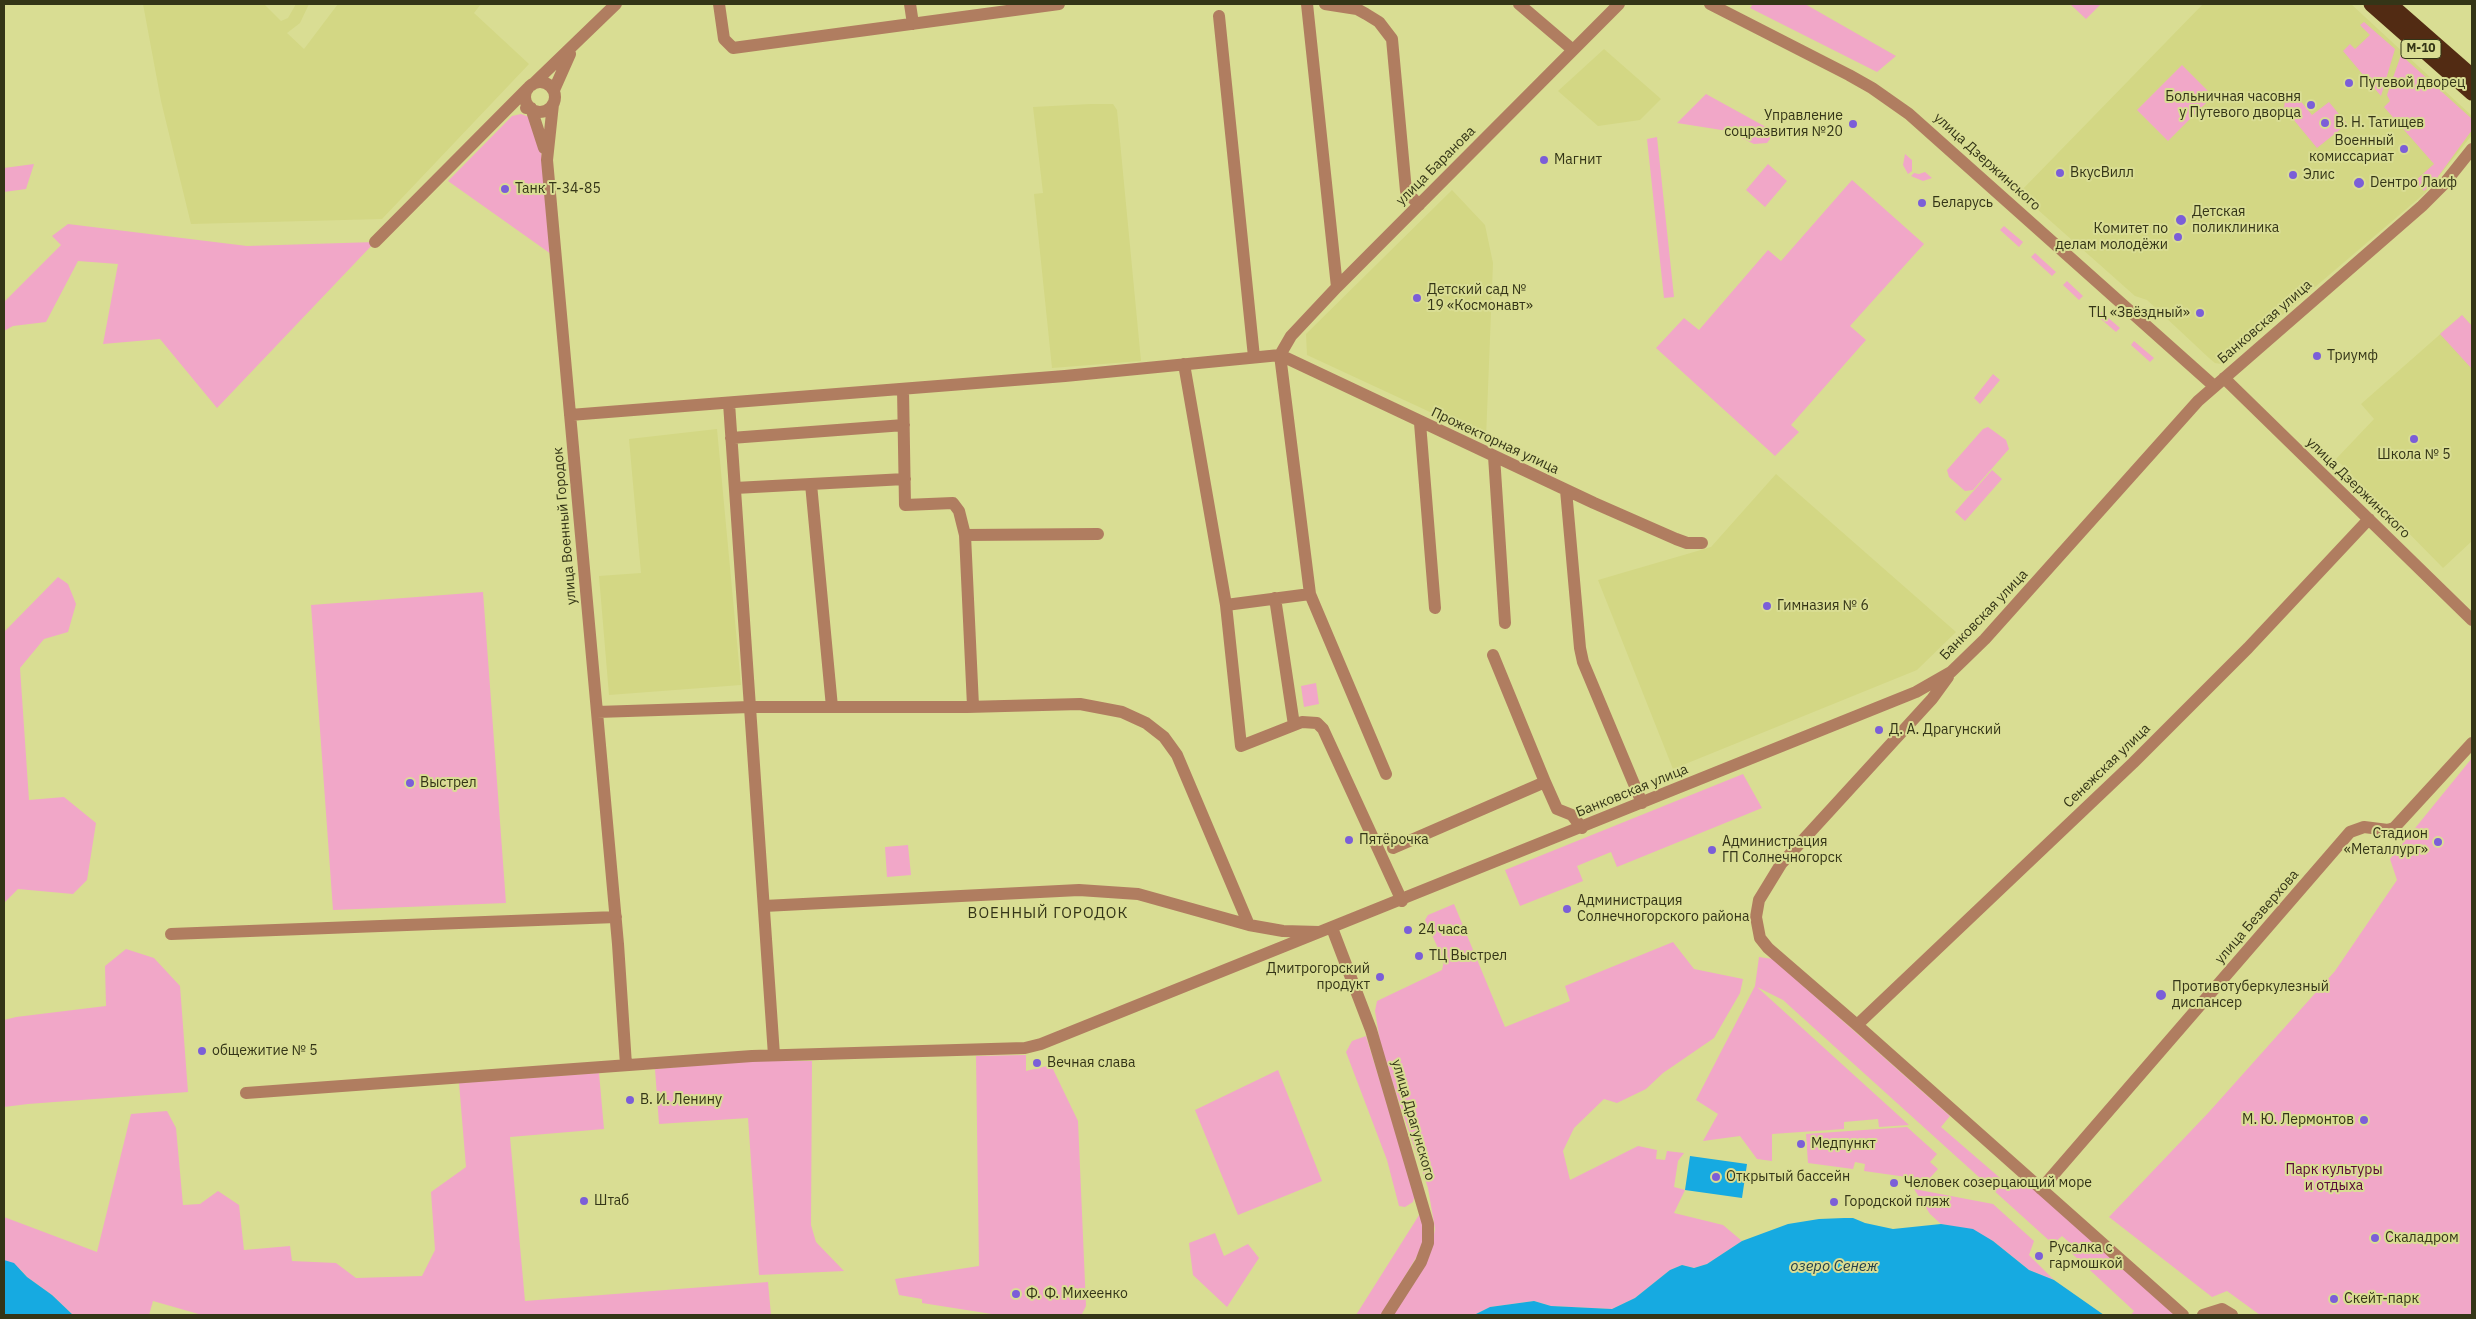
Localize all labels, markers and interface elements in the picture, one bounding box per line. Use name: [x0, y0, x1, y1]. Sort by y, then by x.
road number: М-10: [2401, 40, 2441, 59]
place label: Путевой дворец: [2359, 75, 2465, 91]
marker: Путевой дворец: [2343, 77, 2355, 89]
place label: Больничная часовня у Путевого дворца: [2165, 89, 2301, 121]
marker: Больничная часовня у Путевого дворца: [2305, 99, 2317, 111]
place label: Управление соцразвития №20: [1724, 108, 1843, 140]
street label: улица Дзержинского: [1930, 110, 2044, 214]
place label: В. Н. Татищев: [2335, 115, 2424, 131]
marker: В. Н. Татищев: [2319, 117, 2331, 129]
marker: Управление соцразвития №20: [1847, 118, 1859, 130]
street label: улица Баранова: [1393, 123, 1479, 209]
place label: Военный комиссариат: [2309, 133, 2394, 166]
marker: Военный комиссариат: [2398, 143, 2410, 155]
place label: Магнит: [1554, 152, 1602, 168]
marker: Магнит: [1538, 154, 1550, 166]
place label: ВкусВилл: [2070, 165, 2134, 181]
marker: ВкусВилл: [2054, 167, 2066, 179]
place label: Элис: [2303, 167, 2335, 183]
marker: Элис: [2287, 169, 2299, 181]
place label: Dентро Лаиф: [2370, 175, 2457, 191]
marker: Dентро Лаиф: [2352, 176, 2366, 190]
place label: Танк Т-34-85: [515, 181, 601, 197]
marker: Танк Т-34-85: [499, 183, 511, 195]
place label: Беларусь: [1932, 195, 1993, 211]
marker: Беларусь: [1916, 197, 1928, 209]
place label: Детская поликлиника: [2192, 204, 2279, 236]
marker: Детская поликлиника: [2174, 213, 2188, 227]
place label: Комитет по делам молодёжи: [2055, 221, 2168, 253]
marker: Комитет по делам молодёжи: [2172, 231, 2184, 243]
street label: Банковская улица: [2214, 276, 2316, 368]
place label: Детский сад № 19 «Космонавт»: [1427, 282, 1533, 314]
marker: Детский сад № 19 «Космонавт»: [1411, 292, 1423, 304]
place label: ТЦ «Звёздный»: [2088, 305, 2190, 321]
marker: ТЦ «Звёздный»: [2194, 307, 2206, 319]
place label: Триумф: [2327, 348, 2378, 364]
marker: Триумф: [2311, 350, 2323, 362]
street label: Прожекторная улица: [1428, 404, 1562, 478]
marker: Школа № 5: [2408, 433, 2420, 445]
street label: улица Дзержинского: [2302, 434, 2414, 542]
street label: улица Военный Городок: [550, 446, 580, 606]
place label: Школа № 5: [2377, 447, 2451, 463]
street label: Банковская улица: [1936, 566, 2032, 664]
place label: Гимназия № 6: [1777, 598, 1869, 614]
marker: Гимназия № 6: [1761, 600, 1773, 612]
street label: Сенежская улица: [2060, 720, 2154, 812]
place label: Д. А. Драгунский: [1889, 722, 2001, 738]
marker: Д. А. Драгунский: [1873, 724, 1885, 736]
street label: Банковская улица: [1574, 761, 1690, 821]
place label: Выстрел: [420, 775, 477, 791]
marker: Выстрел: [404, 777, 416, 789]
place label: Стадион «Металлург»: [2344, 826, 2428, 859]
place label: Пятёрочка: [1359, 832, 1429, 848]
marker: Пятёрочка: [1343, 834, 1355, 846]
place label: Администрация ГП Солнечногорск: [1722, 834, 1842, 866]
marker: Стадион «Металлург»: [2432, 836, 2444, 848]
marker: Администрация ГП Солнечногорск: [1706, 844, 1718, 856]
street label: улица Безверхова: [2212, 867, 2302, 967]
place label: Администрация Солнечногорского района: [1577, 893, 1749, 926]
marker: Администрация Солнечногорского района: [1561, 903, 1573, 915]
district label: ВОЕННЫЙ ГОРОДОК: [966, 905, 1130, 923]
place label: 24 часа: [1418, 922, 1468, 938]
marker: 24 часа: [1402, 924, 1414, 936]
place label: ТЦ Выстрел: [1429, 948, 1507, 964]
marker: ТЦ Выстрел: [1413, 950, 1425, 962]
place label: Дмитрогорский продукт: [1266, 961, 1370, 994]
marker: Дмитрогорский продукт: [1374, 971, 1386, 983]
place label: Противотуберкулезный диспансер: [2172, 979, 2329, 1012]
marker: Противотуберкулезный диспансер: [2154, 988, 2168, 1002]
place label: общежитие № 5: [212, 1043, 318, 1059]
marker: общежитие № 5: [196, 1045, 208, 1057]
place label: Вечная слава: [1047, 1055, 1136, 1071]
marker: Вечная слава: [1031, 1057, 1043, 1069]
street label: улица Драгунского: [1388, 1057, 1438, 1183]
place label: В. И. Ленину: [640, 1092, 722, 1108]
marker: В. И. Ленину: [624, 1094, 636, 1106]
place label: М. Ю. Лермонтов: [2242, 1112, 2354, 1128]
marker: М. Ю. Лермонтов: [2358, 1114, 2370, 1126]
place label: Медпункт: [1811, 1136, 1876, 1152]
marker: Медпункт: [1795, 1138, 1807, 1150]
park label: Парк культуры и отдыха: [2285, 1162, 2383, 1194]
place label: Открытый бассейн: [1726, 1169, 1850, 1185]
marker: Открытый бассейн: [1710, 1171, 1722, 1183]
place label: Человек созерцающий море: [1904, 1175, 2092, 1191]
marker: Человек созерцающий море: [1888, 1177, 1900, 1189]
place label: Штаб: [594, 1193, 629, 1209]
place label: Городской пляж: [1844, 1194, 1950, 1210]
marker: Штаб: [578, 1195, 590, 1207]
marker: Городской пляж: [1828, 1196, 1840, 1208]
place label: Скаладром: [2385, 1230, 2459, 1246]
marker: Скаладром: [2369, 1232, 2381, 1244]
place label: Русалка с гармошкой: [2049, 1240, 2123, 1272]
marker: Русалка с гармошкой: [2033, 1250, 2045, 1262]
water label: озеро Сенеж: [1790, 1258, 1878, 1276]
place label: Ф. Ф. Михеенко: [1026, 1286, 1128, 1302]
marker: Ф. Ф. Михеенко: [1010, 1288, 1022, 1300]
place label: Скейт-парк: [2344, 1291, 2419, 1307]
marker: Скейт-парк: [2328, 1293, 2340, 1305]

